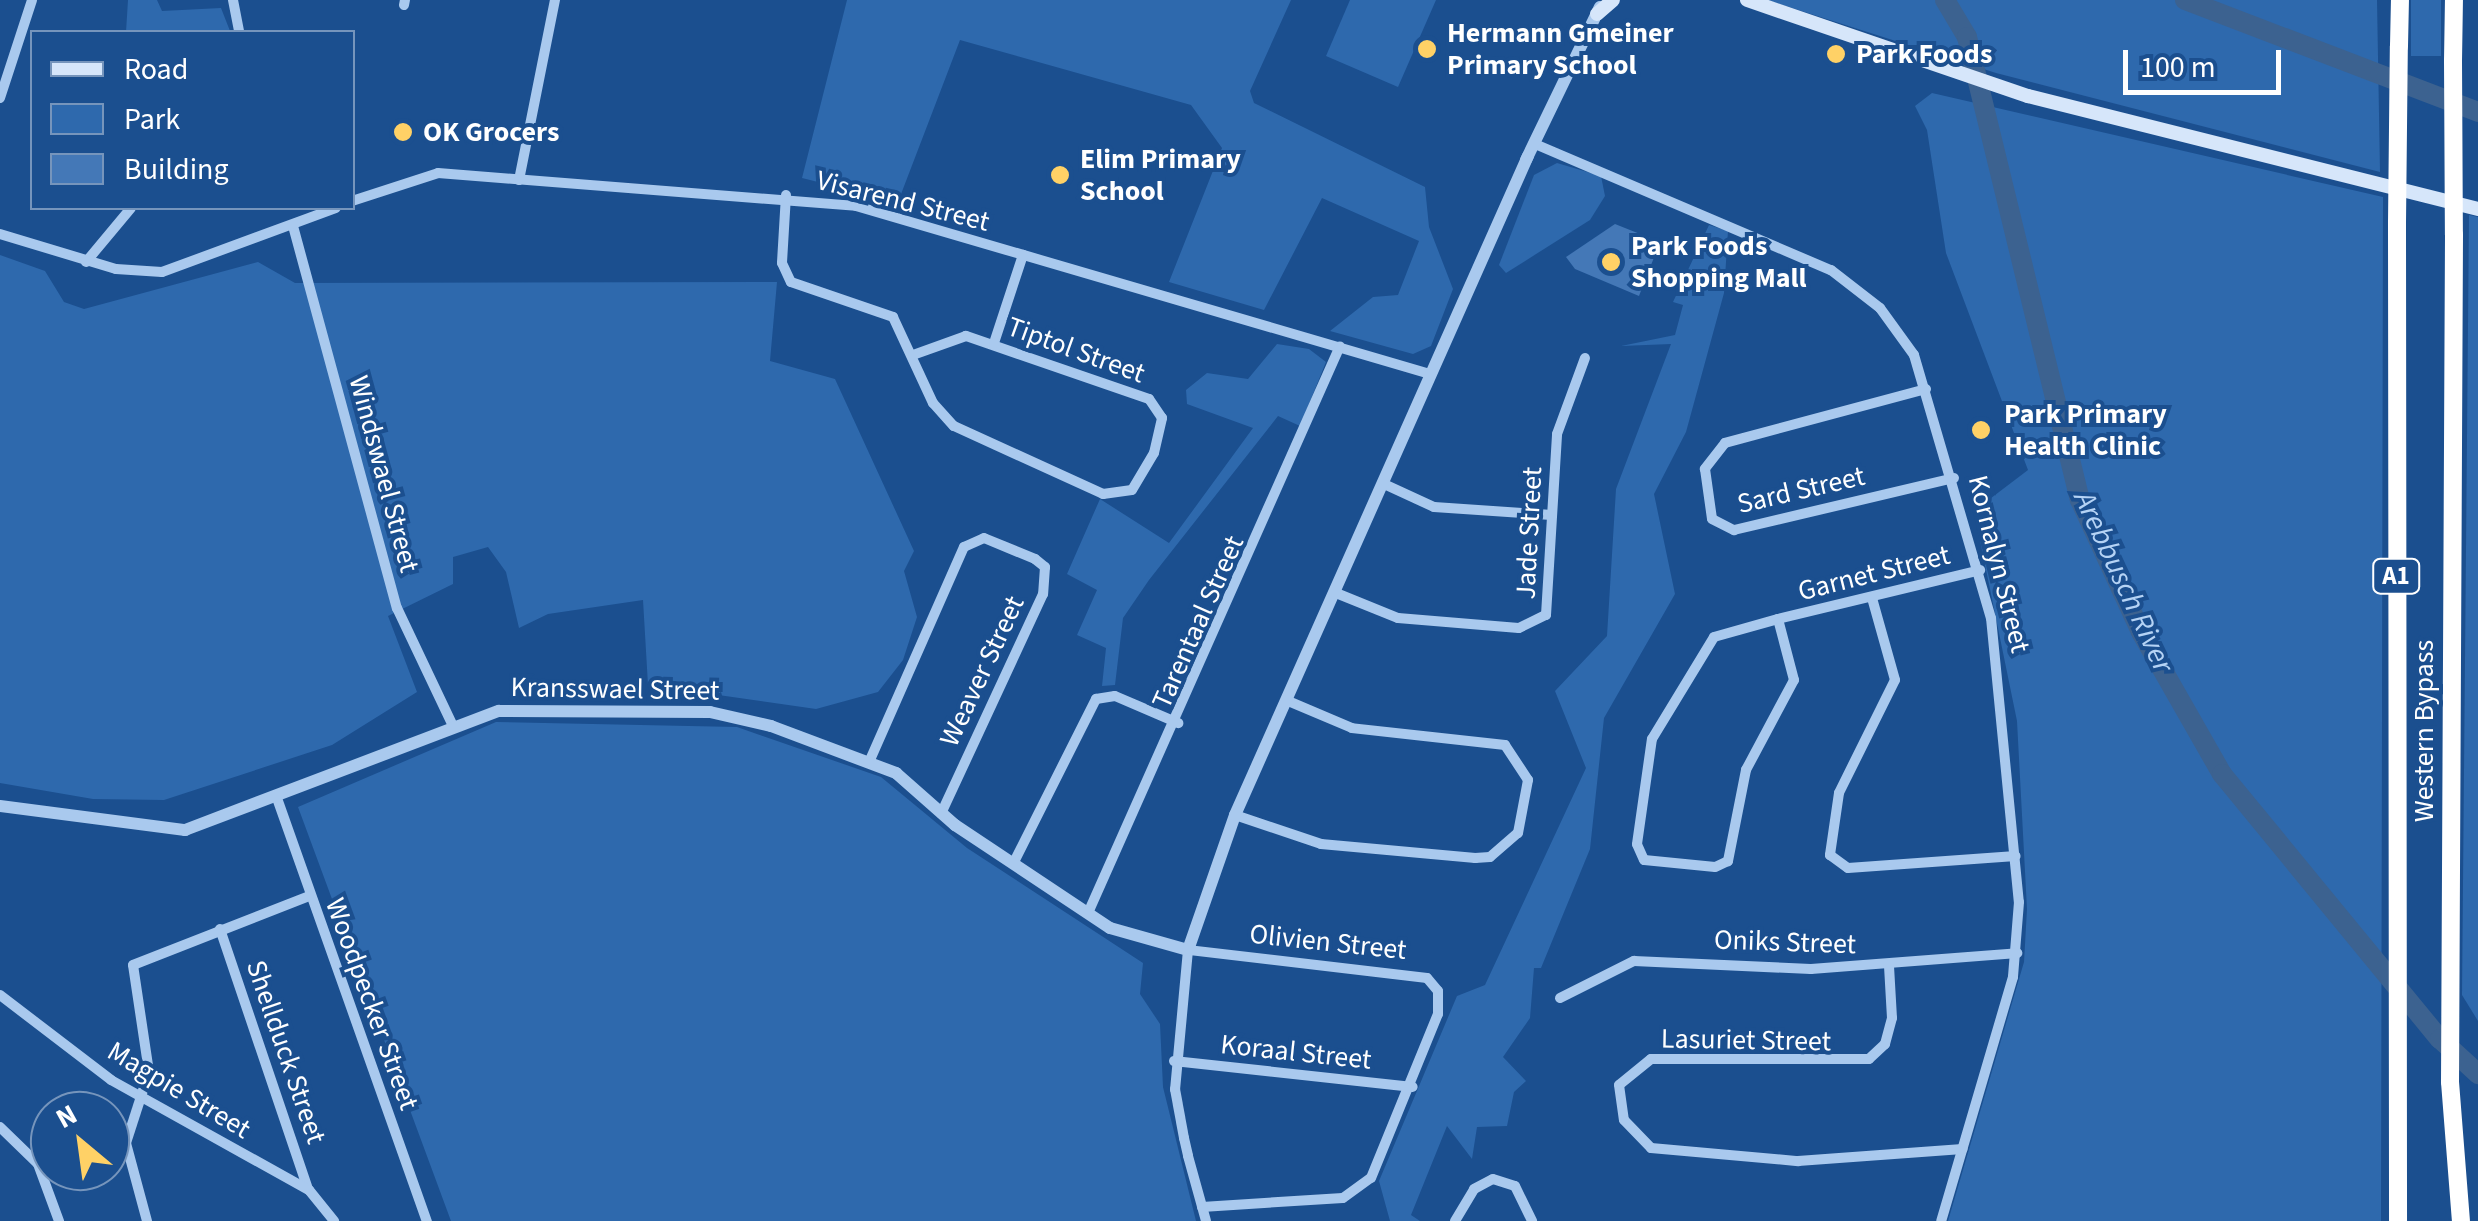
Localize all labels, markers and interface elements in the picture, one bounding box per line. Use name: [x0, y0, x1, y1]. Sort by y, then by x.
place label: Hermann Gmeiner Primary School: [1447, 16, 1674, 82]
legend: [30, 30, 355, 210]
scale bar: [2128, 30, 2286, 92]
place label: Park Foods: [1856, 37, 1992, 71]
marker: Hermann Gmeiner Primary School: [1416, 38, 1438, 60]
marker: Park Foods: [1825, 43, 1847, 65]
text: 100 m: [2140, 46, 2216, 89]
text: Road: [124, 48, 188, 91]
text: Park: [124, 98, 180, 141]
place label: OK Grocers: [423, 115, 559, 149]
marker: OK Grocers: [392, 121, 414, 143]
place label: Elim Primary School: [1080, 142, 1241, 208]
text: Building: [124, 148, 229, 191]
street label: Visarend Street: [813, 163, 993, 239]
marker: Elim Primary School: [1049, 164, 1071, 186]
place label: Park Foods Shopping Mall: [1631, 229, 1807, 295]
marker: Park Foods Shopping Mall: [1600, 251, 1622, 273]
street label: Tiptol Street: [1003, 310, 1149, 390]
street label: Windswael Street: [342, 372, 426, 576]
place label: Park Primary Health Clinic: [2004, 397, 2167, 463]
marker: Park Primary Health Clinic: [1968, 417, 1994, 443]
street label: Sard Street: [1734, 459, 1868, 521]
street label: Jade Street: [1509, 466, 1549, 600]
street label: Kornalyn Street: [1961, 472, 2037, 656]
water label: Arebbusch River: [2065, 486, 2181, 678]
street label: Tarentaal Street: [1145, 530, 1251, 714]
street label: Garnet Street: [1795, 538, 1953, 608]
road number: A1: [2371, 556, 2421, 596]
street label: Weaver Street: [933, 591, 1031, 751]
street label: Western Bypass: [2407, 640, 2441, 822]
street label: Kransswael Street: [510, 670, 720, 708]
street label: Woodpecker Street: [318, 894, 426, 1114]
street label: Olivien Street: [1248, 917, 1408, 967]
street label: Oniks Street: [1713, 923, 1857, 961]
street label: Shellduck Street: [239, 956, 333, 1148]
street label: Lasuriet Street: [1661, 1022, 1831, 1058]
street label: Koraal Street: [1219, 1027, 1373, 1077]
street label: Magpie Street: [101, 1034, 257, 1146]
north arrow: [30, 1091, 130, 1191]
text: N: [49, 1095, 84, 1139]

